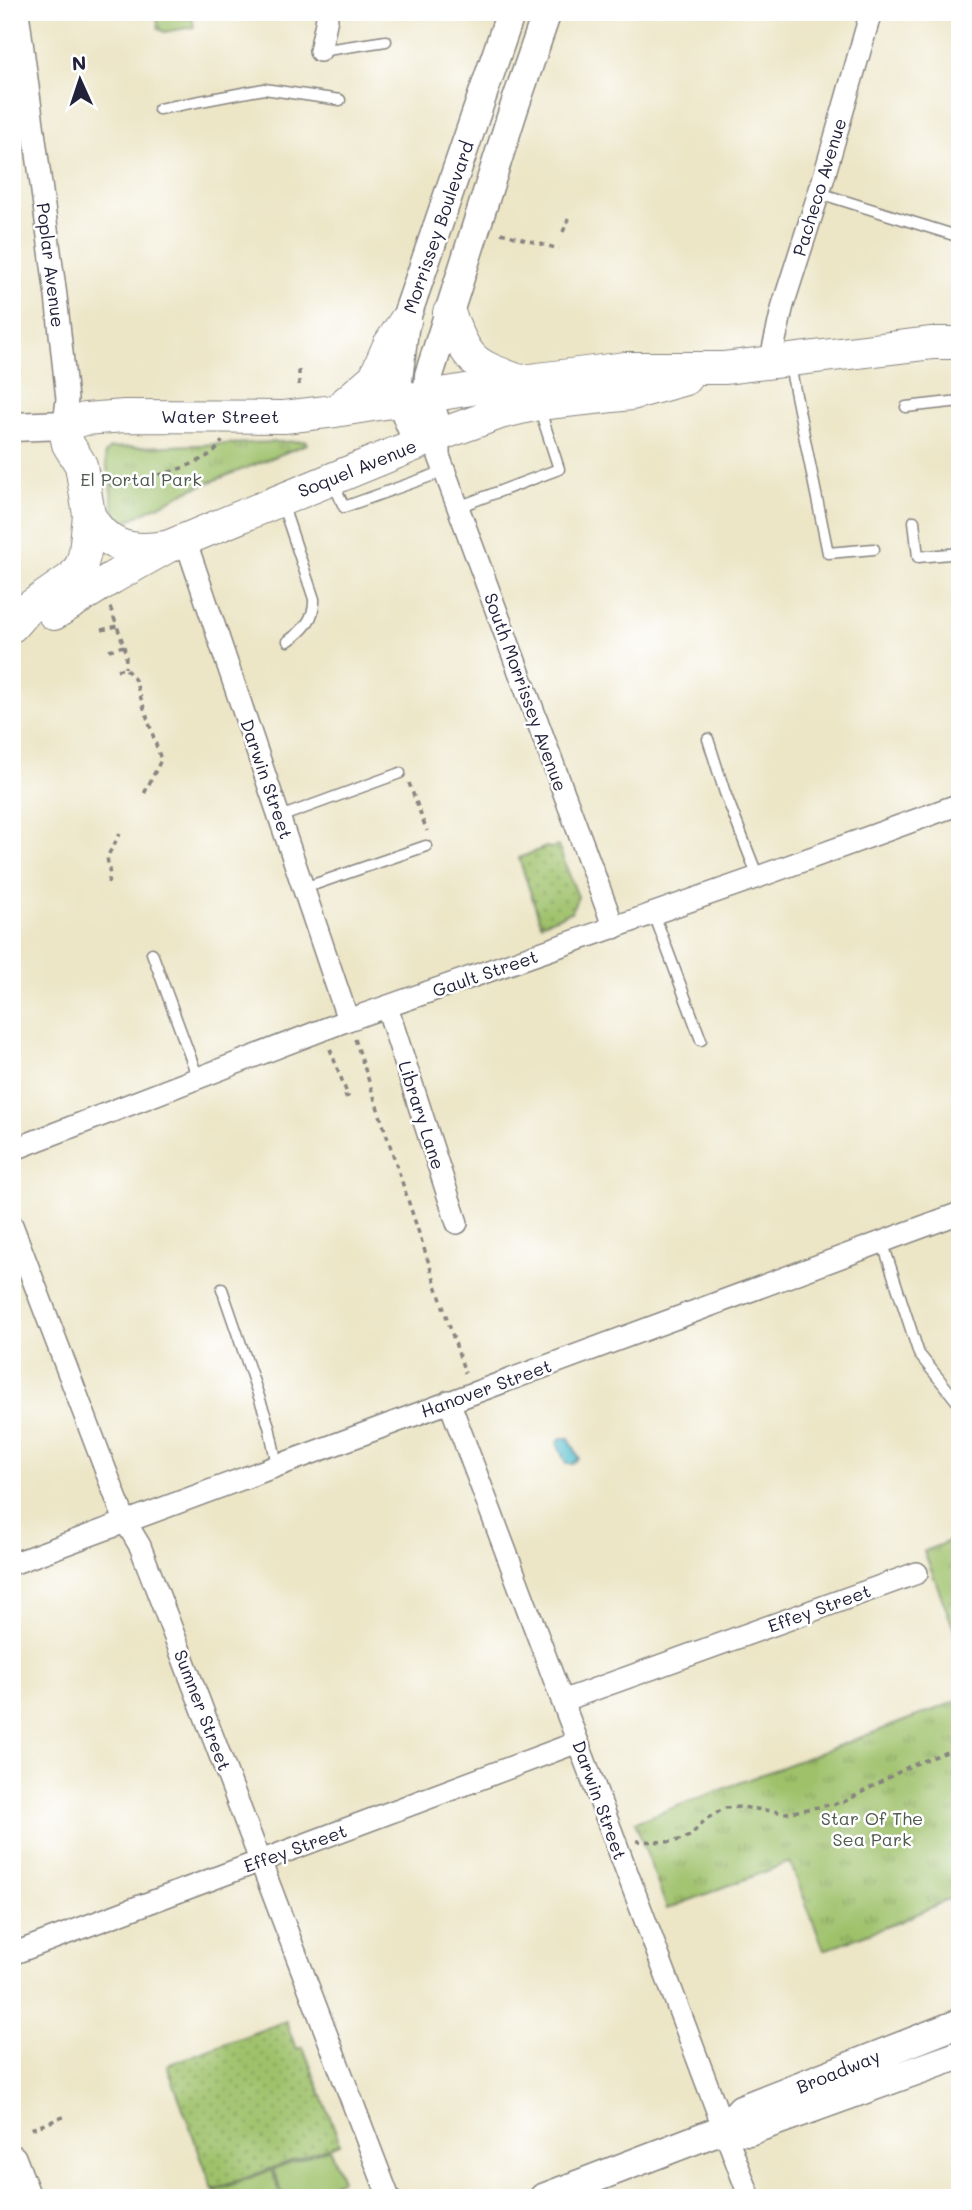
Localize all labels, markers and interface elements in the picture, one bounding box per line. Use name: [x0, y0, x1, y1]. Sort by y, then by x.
north arrow: [46, 46, 116, 116]
text: N: [71, 50, 87, 75]
street label: Pacheco Avenue: [787, 115, 851, 259]
street label: Morrissey Boulevard: [397, 138, 479, 316]
street label: Poplar Avenue: [31, 201, 71, 329]
street label: Water Street: [161, 404, 279, 428]
street label: Soquel Avenue: [294, 433, 420, 503]
park label: El Portal Park: [80, 467, 202, 491]
street label: South Morrissey Avenue: [479, 590, 573, 794]
street label: Darwin Street: [235, 716, 299, 842]
street label: Gault Street: [429, 944, 541, 1002]
street label: Library Lane: [393, 1058, 451, 1172]
street label: Hanover Street: [417, 1353, 555, 1423]
street label: Effey Street: [764, 1578, 874, 1638]
street label: Sumner Street: [169, 1646, 237, 1774]
street label: Darwin Street: [567, 1737, 633, 1863]
park label: Star Of The Sea Park: [821, 1806, 923, 1851]
street label: Effey Street: [240, 1818, 350, 1878]
street label: Broadway: [793, 2043, 883, 2099]

